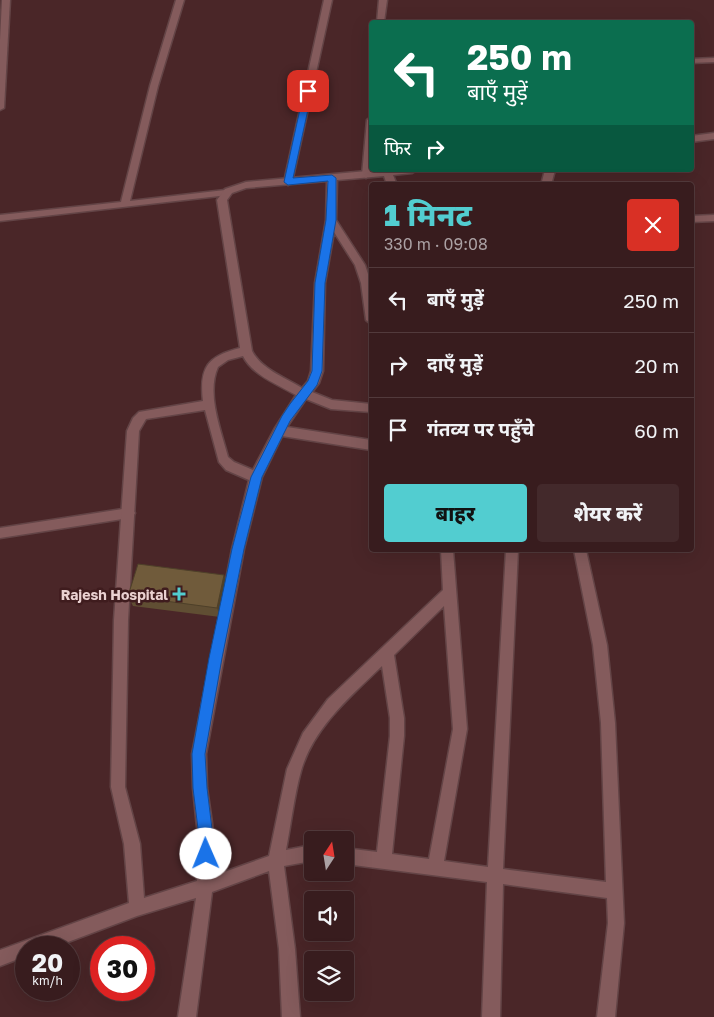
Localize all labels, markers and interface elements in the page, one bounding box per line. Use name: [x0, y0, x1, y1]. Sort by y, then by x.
text: 250 m: [467, 36, 572, 78]
icon: left: [384, 40, 449, 105]
pin: [287, 70, 329, 112]
icon: arrive: [294, 77, 322, 105]
text: बाएँ मुड़ें: [467, 78, 528, 105]
icon: right: [421, 135, 449, 163]
text: फिर: [384, 136, 411, 159]
text: 1 मिनट: [384, 197, 472, 233]
button: close: [627, 199, 679, 251]
text: 330 m · 09:08: [384, 234, 488, 254]
icon: left: [384, 286, 412, 314]
text: बाएँ मुड़ें: [427, 287, 484, 310]
text: 250 m: [624, 289, 679, 312]
icon: right: [384, 351, 412, 379]
text: दाएँ मुड़ें: [427, 352, 483, 375]
text: 20 m: [635, 354, 679, 377]
icon: arrive: [384, 416, 412, 444]
text: गंतव्य पर पहुँचे: [427, 417, 534, 440]
text: 60 m: [634, 419, 679, 442]
button: बाहर: [384, 484, 527, 542]
button: शेयर करें: [537, 484, 679, 542]
place label: Rajesh Hospital: [61, 586, 168, 603]
marker: Rajesh Hospital: [172, 587, 186, 601]
position arrow: [179, 827, 231, 879]
north arrow: [304, 831, 354, 881]
map controls: [304, 831, 354, 1001]
button: sound: [304, 891, 354, 941]
speed limit sign: 30: [90, 936, 155, 1001]
text: 20: [32, 947, 63, 978]
button: layers: [304, 951, 354, 1001]
text: km/h: [32, 973, 63, 988]

